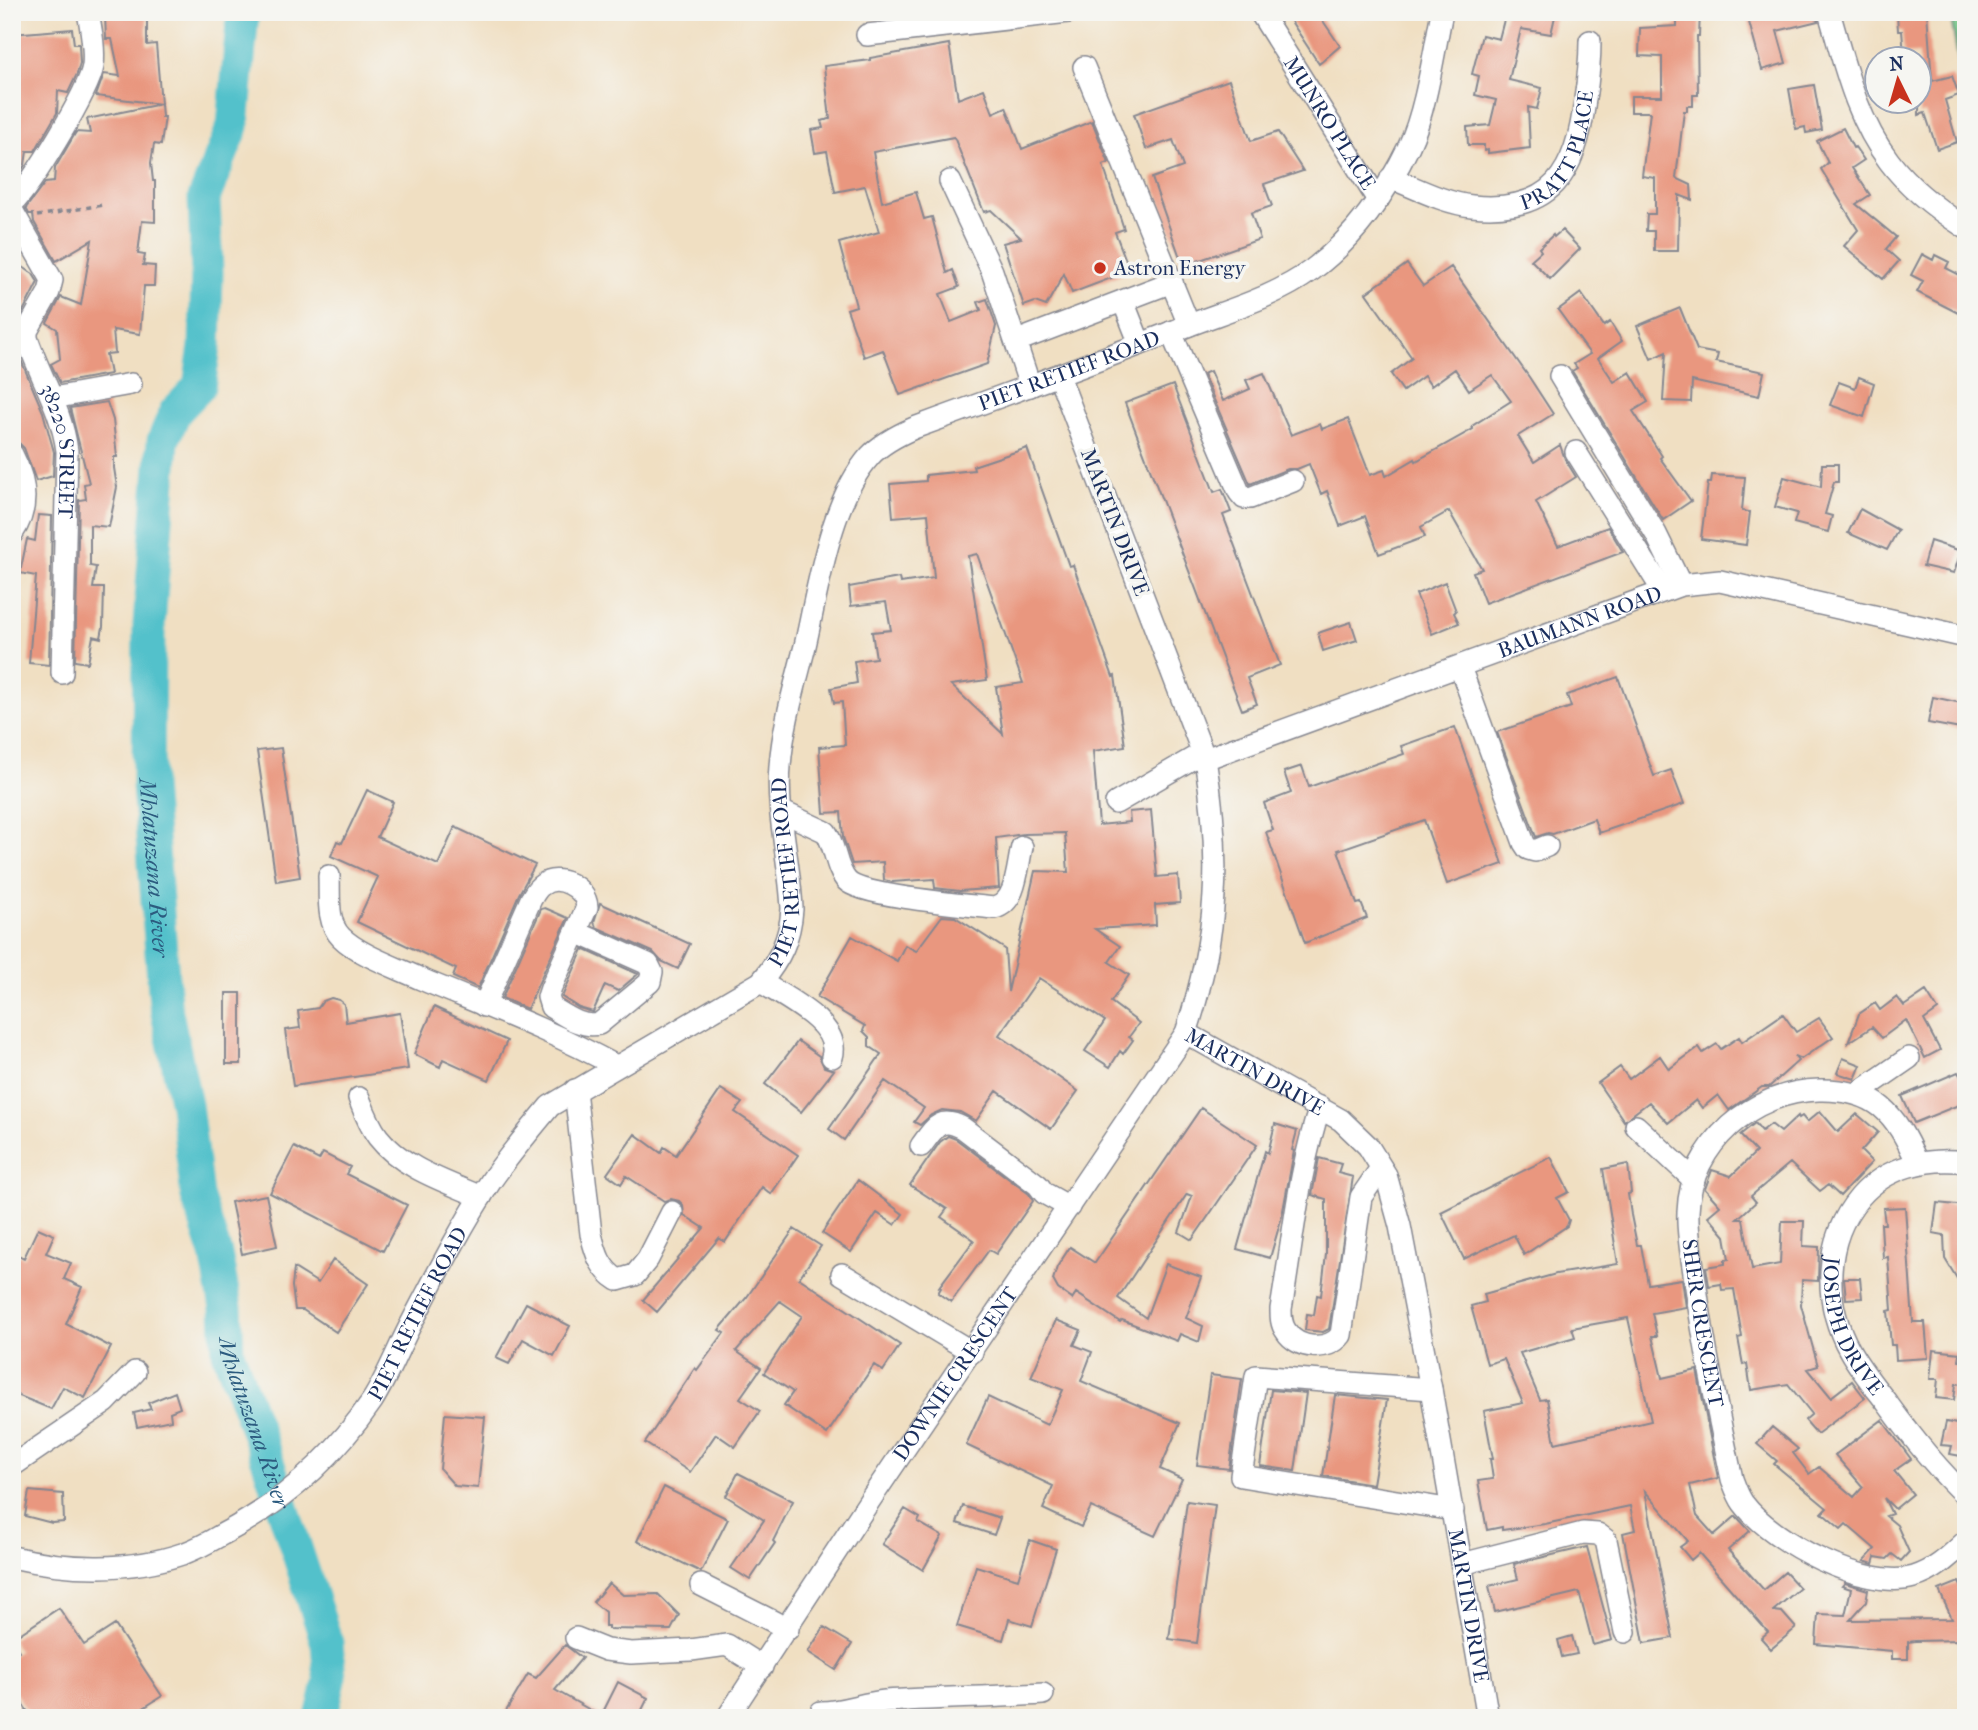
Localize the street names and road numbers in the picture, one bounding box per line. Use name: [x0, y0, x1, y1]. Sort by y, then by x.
street label: MUNRO PLACE: [1279, 52, 1381, 194]
street label: PRATT PLACE: [1517, 88, 1598, 215]
street label: PIET RETIEF ROAD: [975, 326, 1163, 416]
street label: 38220 STREET: [35, 380, 79, 520]
street label: MARTIN DRIVE: [1076, 445, 1154, 599]
street label: BAUMANN ROAD: [1494, 581, 1665, 663]
street label: PIET RETIEF ROAD: [763, 778, 804, 971]
street label: MARTIN DRIVE: [1181, 1023, 1329, 1120]
street label: PIET RETIEF ROAD: [363, 1223, 472, 1405]
street label: SHER CRESCENT: [1677, 1238, 1729, 1410]
street label: JOSEPH DRIVE: [1819, 1254, 1888, 1400]
street label: DOWNIE CRESCENT: [888, 1282, 1023, 1465]
street label: MARTIN DRIVE: [1443, 1527, 1494, 1685]

